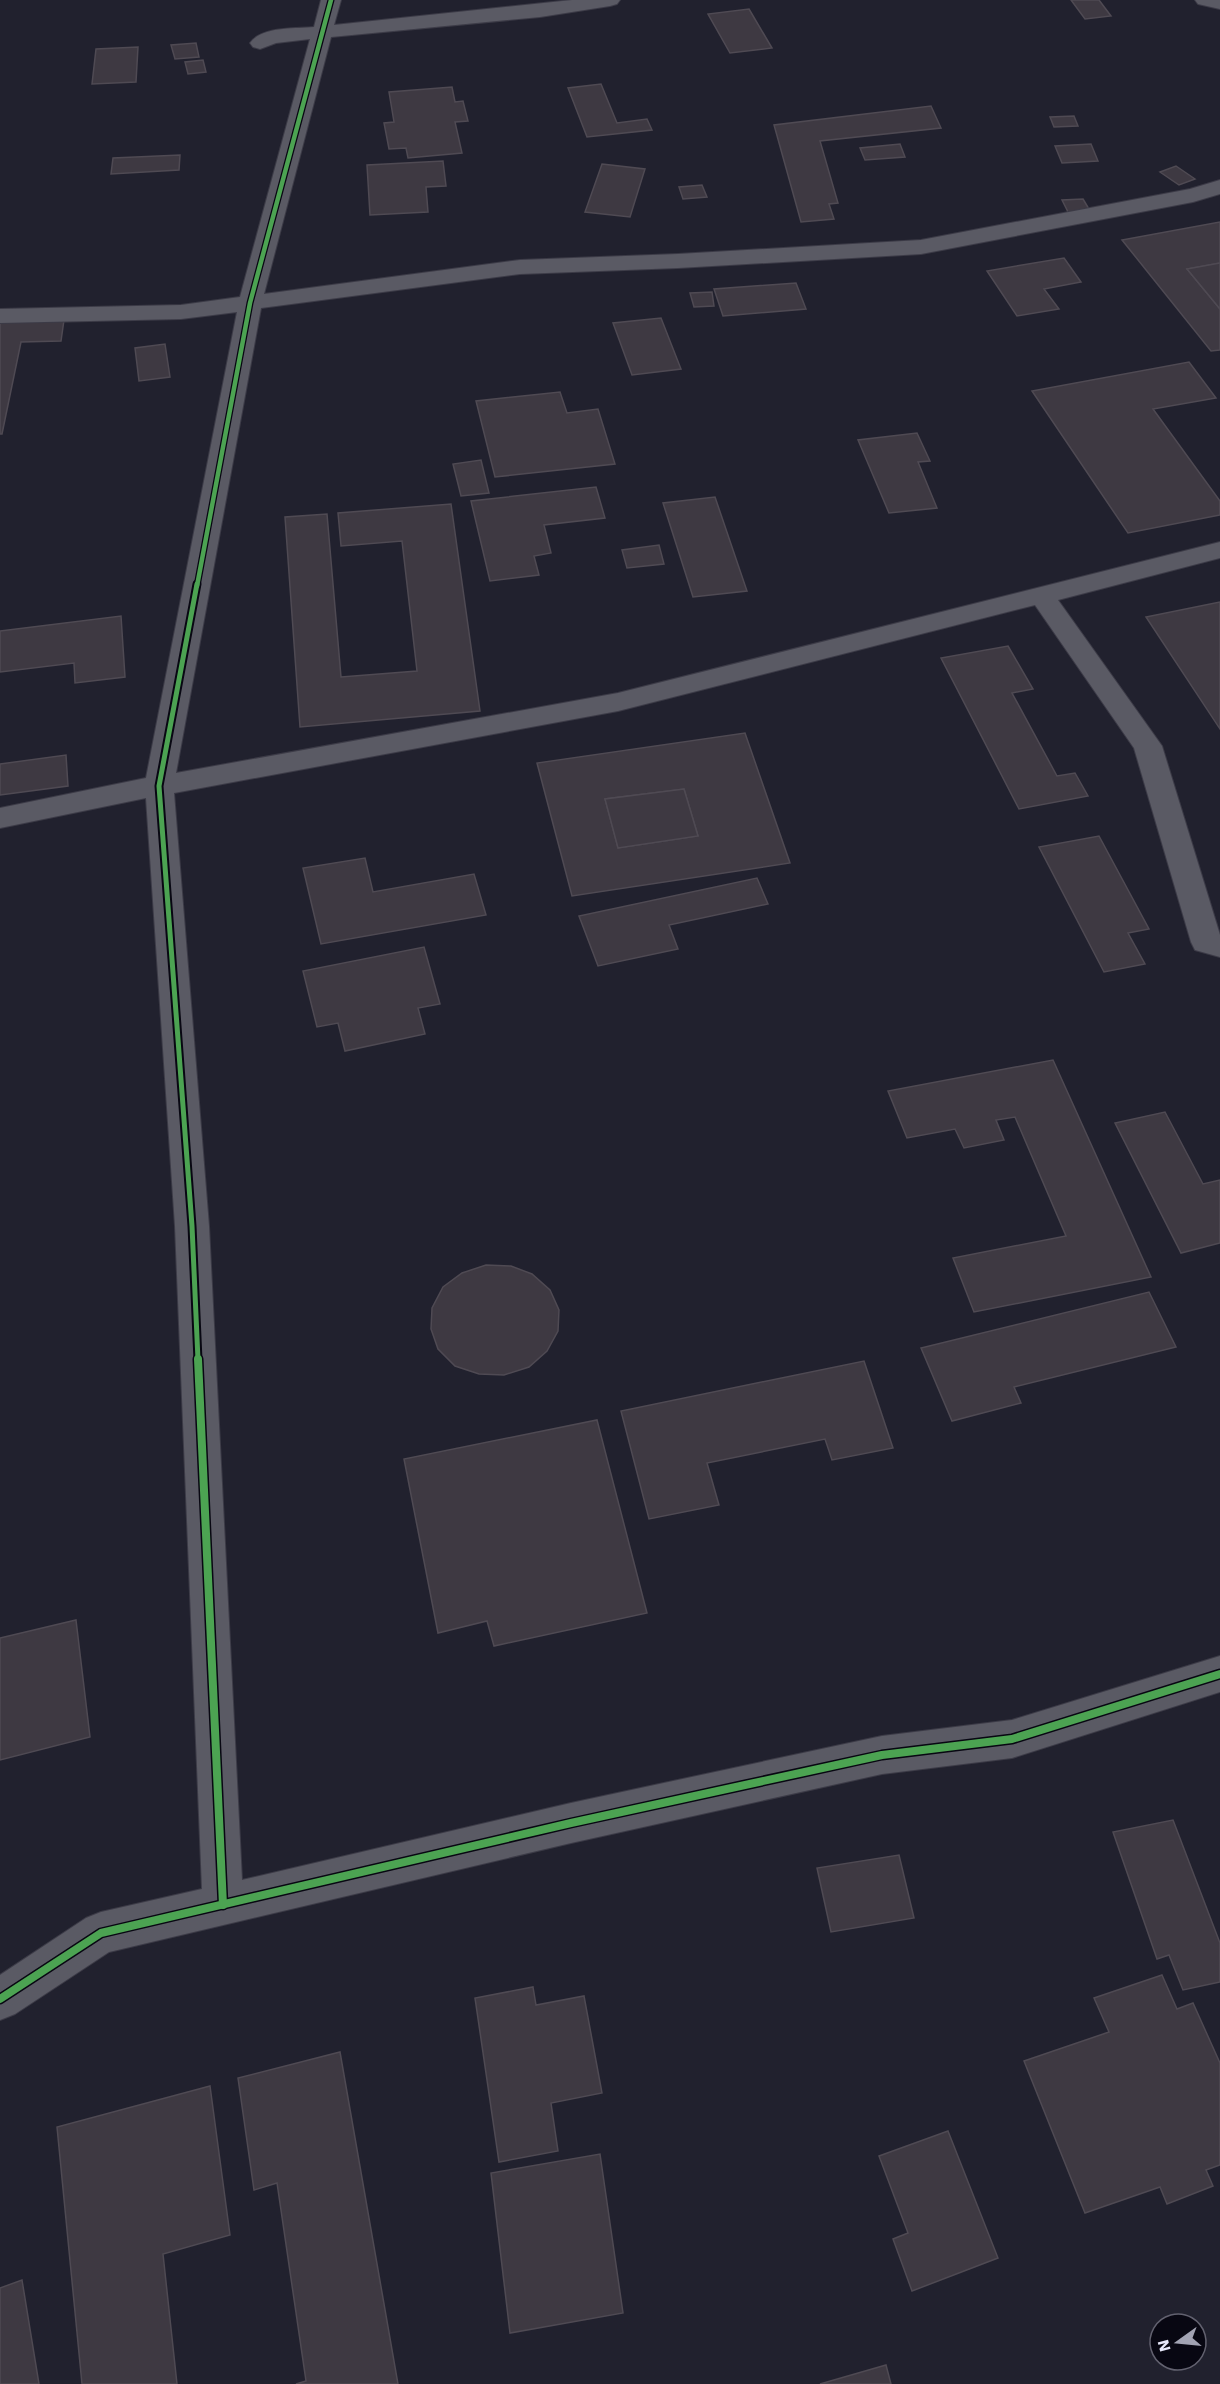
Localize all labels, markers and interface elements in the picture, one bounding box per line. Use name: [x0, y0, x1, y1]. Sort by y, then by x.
north arrow: [1148, 2312, 1208, 2372]
text: N: [1153, 2338, 1175, 2354]

